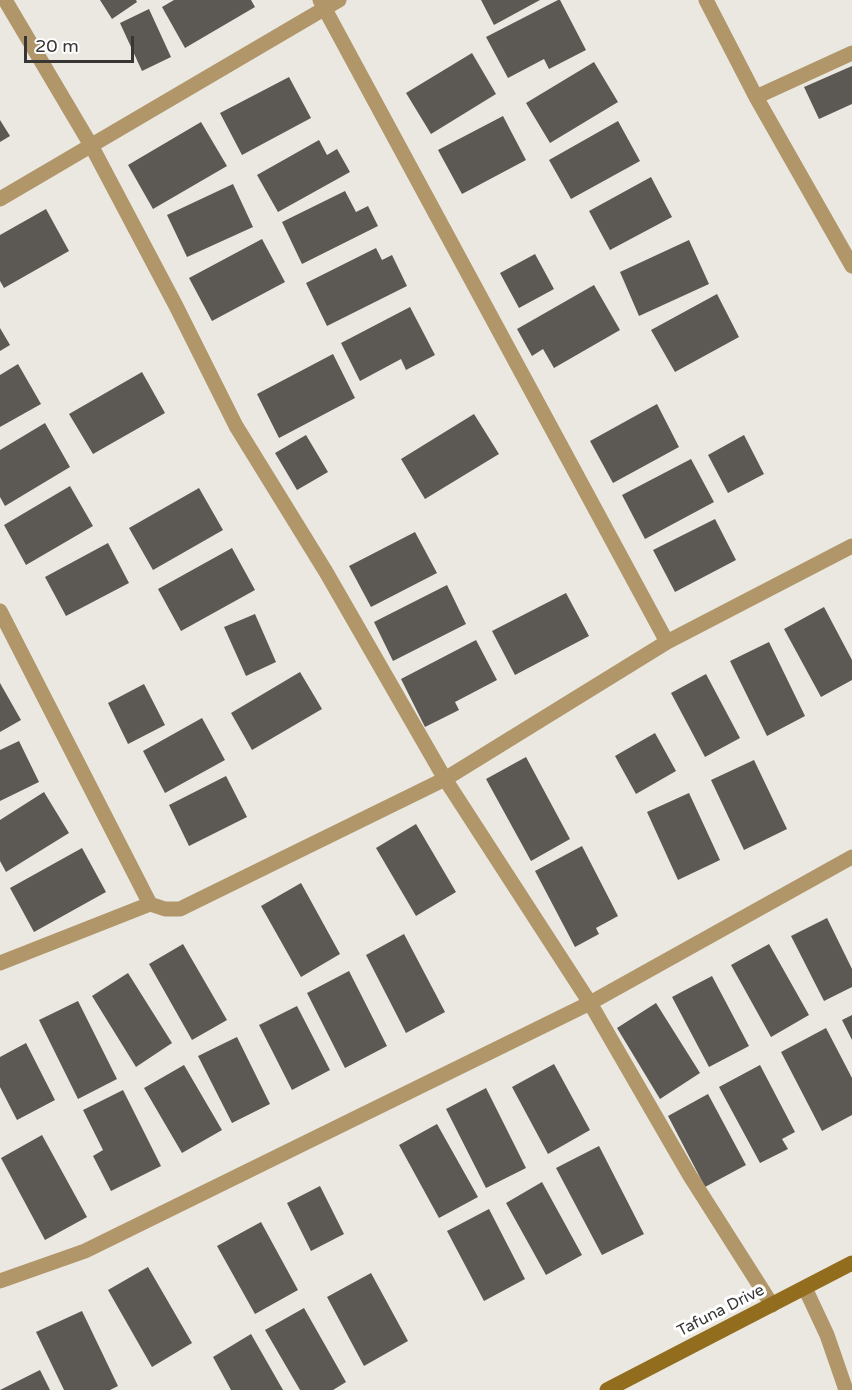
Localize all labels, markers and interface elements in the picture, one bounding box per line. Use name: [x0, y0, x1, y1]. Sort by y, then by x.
scale bar: [27, 24, 136, 62]
text: 20 m: [35, 35, 79, 57]
street label: Tafuna Drive: [674, 1281, 768, 1341]

